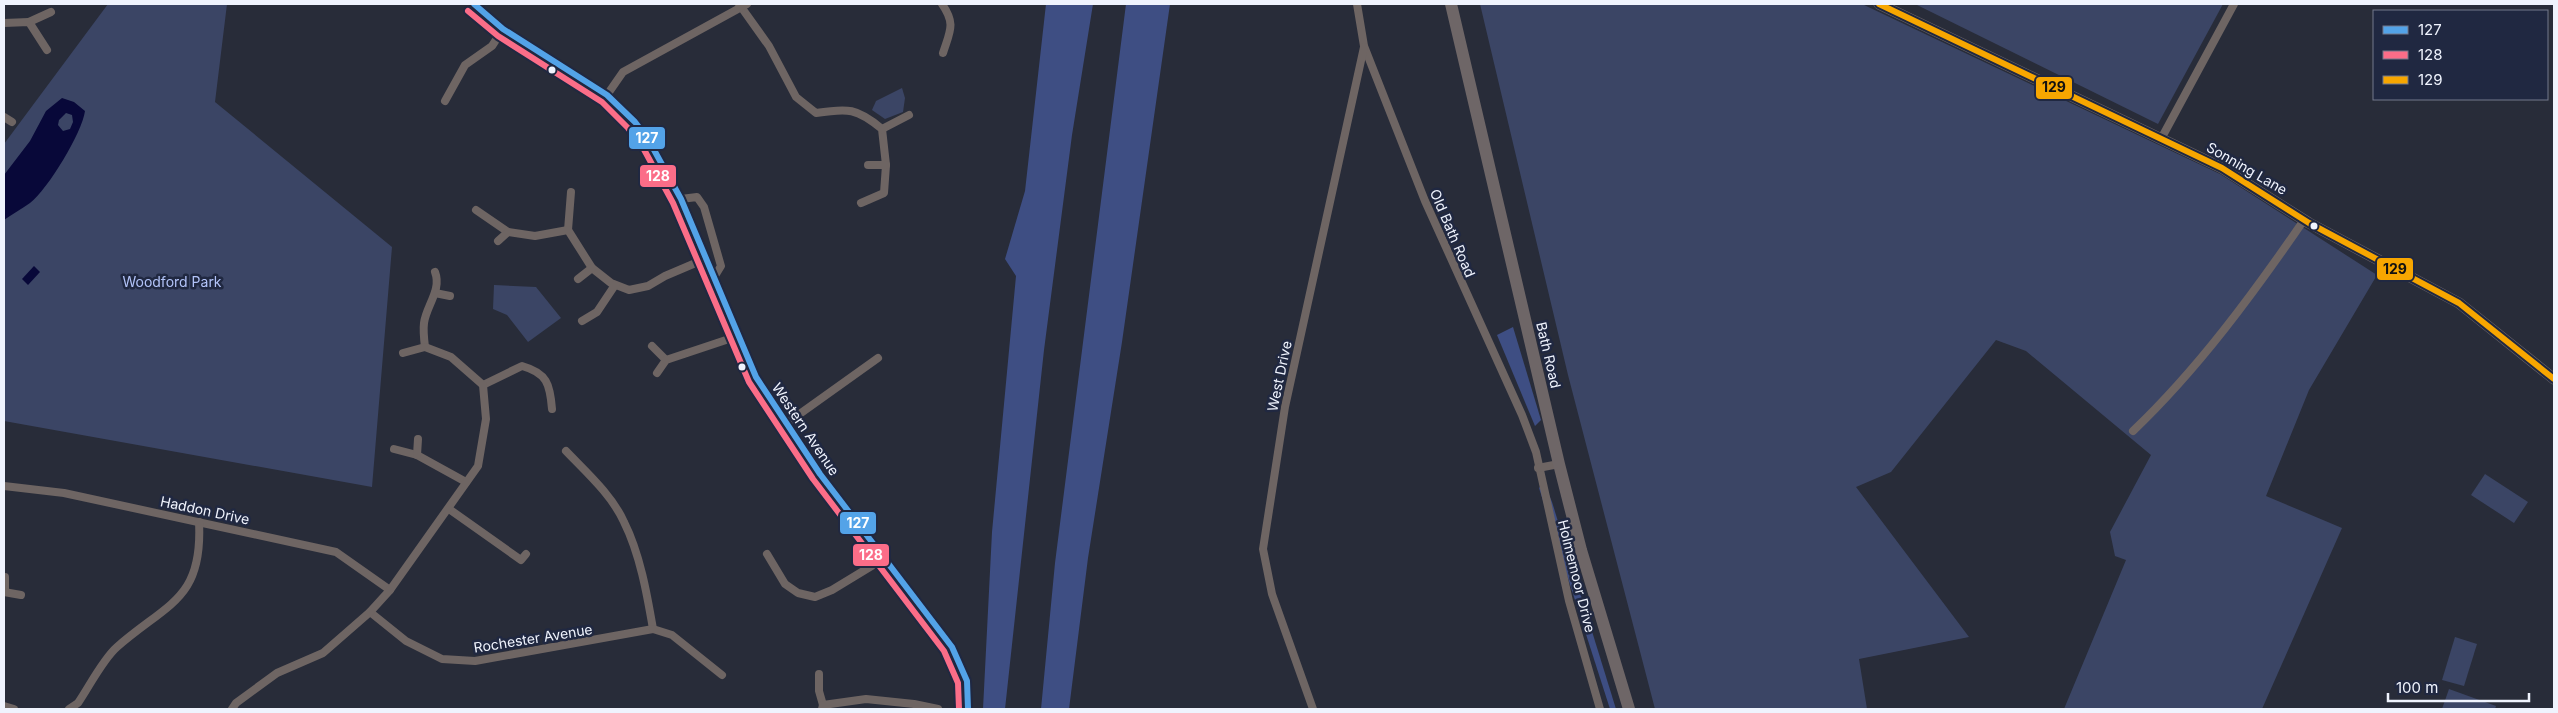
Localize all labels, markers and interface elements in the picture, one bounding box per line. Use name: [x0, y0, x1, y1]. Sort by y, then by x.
legend: [2373, 10, 2548, 100]
text: 127: [2418, 20, 2442, 39]
text: 128: [2418, 45, 2443, 64]
unlabelled marker: [547, 65, 557, 75]
text: 129: [2418, 70, 2443, 89]
line badge: 129: [2035, 76, 2073, 100]
text: 129: [2042, 78, 2066, 95]
line badge: 127: [628, 126, 666, 150]
text: 127: [636, 129, 659, 146]
street label: Sonning Lane: [2204, 138, 2290, 198]
line badge: 128: [639, 164, 677, 188]
text: 128: [646, 167, 670, 184]
street label: Old Bath Road: [1427, 186, 1479, 280]
unlabelled marker: [2309, 221, 2319, 231]
line badge: 129: [2376, 257, 2414, 281]
text: 129: [2383, 260, 2407, 277]
park label: Woodford Park: [122, 273, 222, 290]
street label: Bath Road: [1533, 320, 1565, 390]
street label: West Drive: [1263, 339, 1295, 413]
unlabelled marker: [737, 362, 747, 372]
street label: Western Avenue: [769, 379, 843, 479]
street label: Haddon Drive: [159, 492, 251, 528]
line badge: 127: [839, 511, 877, 535]
text: 127: [847, 514, 870, 531]
street label: Holmemoor Drive: [1555, 518, 1599, 634]
line badge: 128: [852, 543, 890, 567]
text: 128: [859, 546, 883, 563]
street label: Rochester Avenue: [472, 620, 594, 656]
scale bar: [2388, 670, 2529, 702]
text: 100 m: [2396, 678, 2438, 697]

